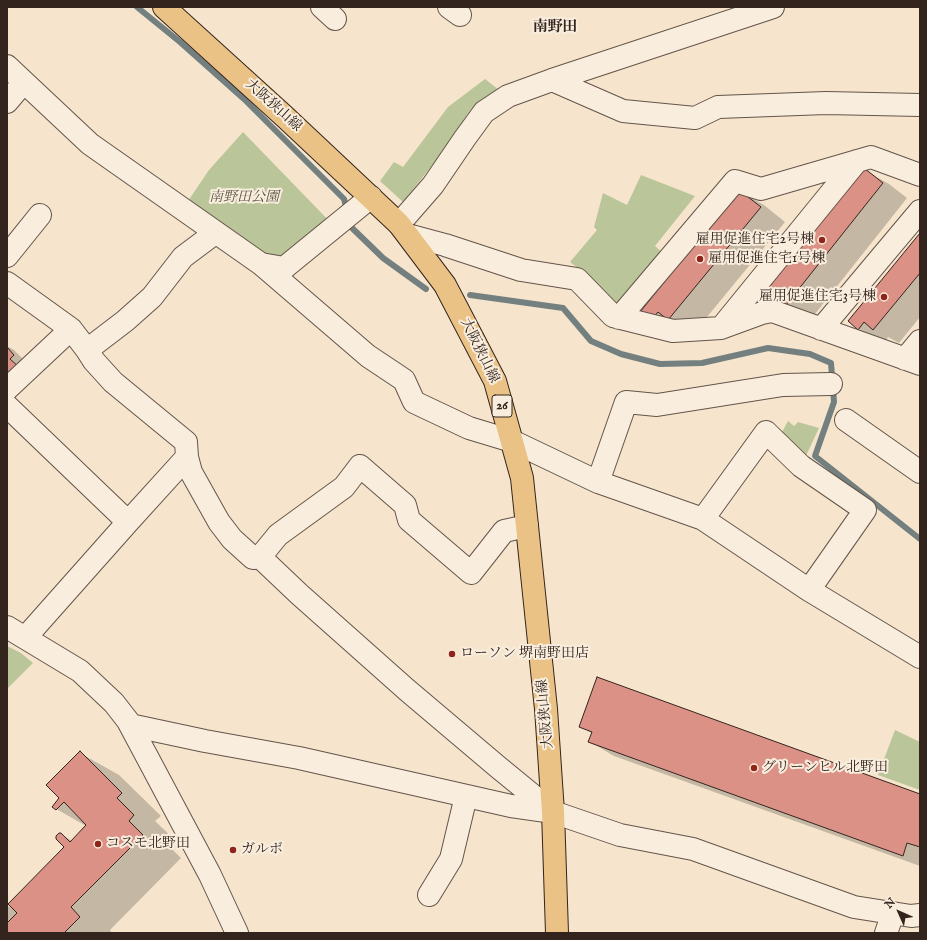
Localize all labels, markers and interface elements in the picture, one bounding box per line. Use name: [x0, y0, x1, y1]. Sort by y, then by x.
district label: 南野田: [533, 19, 577, 37]
street label: 大阪狭山線: [241, 76, 305, 136]
park label: 南野田公園: [209, 190, 279, 206]
place label: 雇用促進住宅2号棟: [695, 232, 814, 248]
marker: 雇用促進住宅2号棟: [817, 235, 827, 245]
place label: 雇用促進住宅1号棟: [708, 251, 825, 267]
marker: 雇用促進住宅1号棟: [695, 254, 705, 264]
place label: 雇用促進住宅3号棟: [759, 289, 876, 305]
marker: 雇用促進住宅3号棟: [879, 292, 889, 302]
street label: 大阪狭山線: [456, 316, 502, 386]
road number: 26: [492, 395, 512, 417]
place label: ローソン 堺南野田店: [460, 646, 589, 662]
marker: ローソン 堺南野田店: [447, 649, 457, 659]
street label: 大阪狭山線: [535, 678, 557, 750]
place label: グリーンヒル北野田: [762, 760, 888, 776]
marker: グリーンヒル北野田: [749, 763, 759, 773]
place label: コスモ北野田: [106, 836, 190, 852]
marker: コスモ北野田: [93, 839, 103, 849]
place label: ガルボ: [241, 842, 283, 858]
marker: ガルボ: [228, 845, 238, 855]
north arrow: [879, 892, 919, 932]
text: N: [882, 895, 899, 912]

